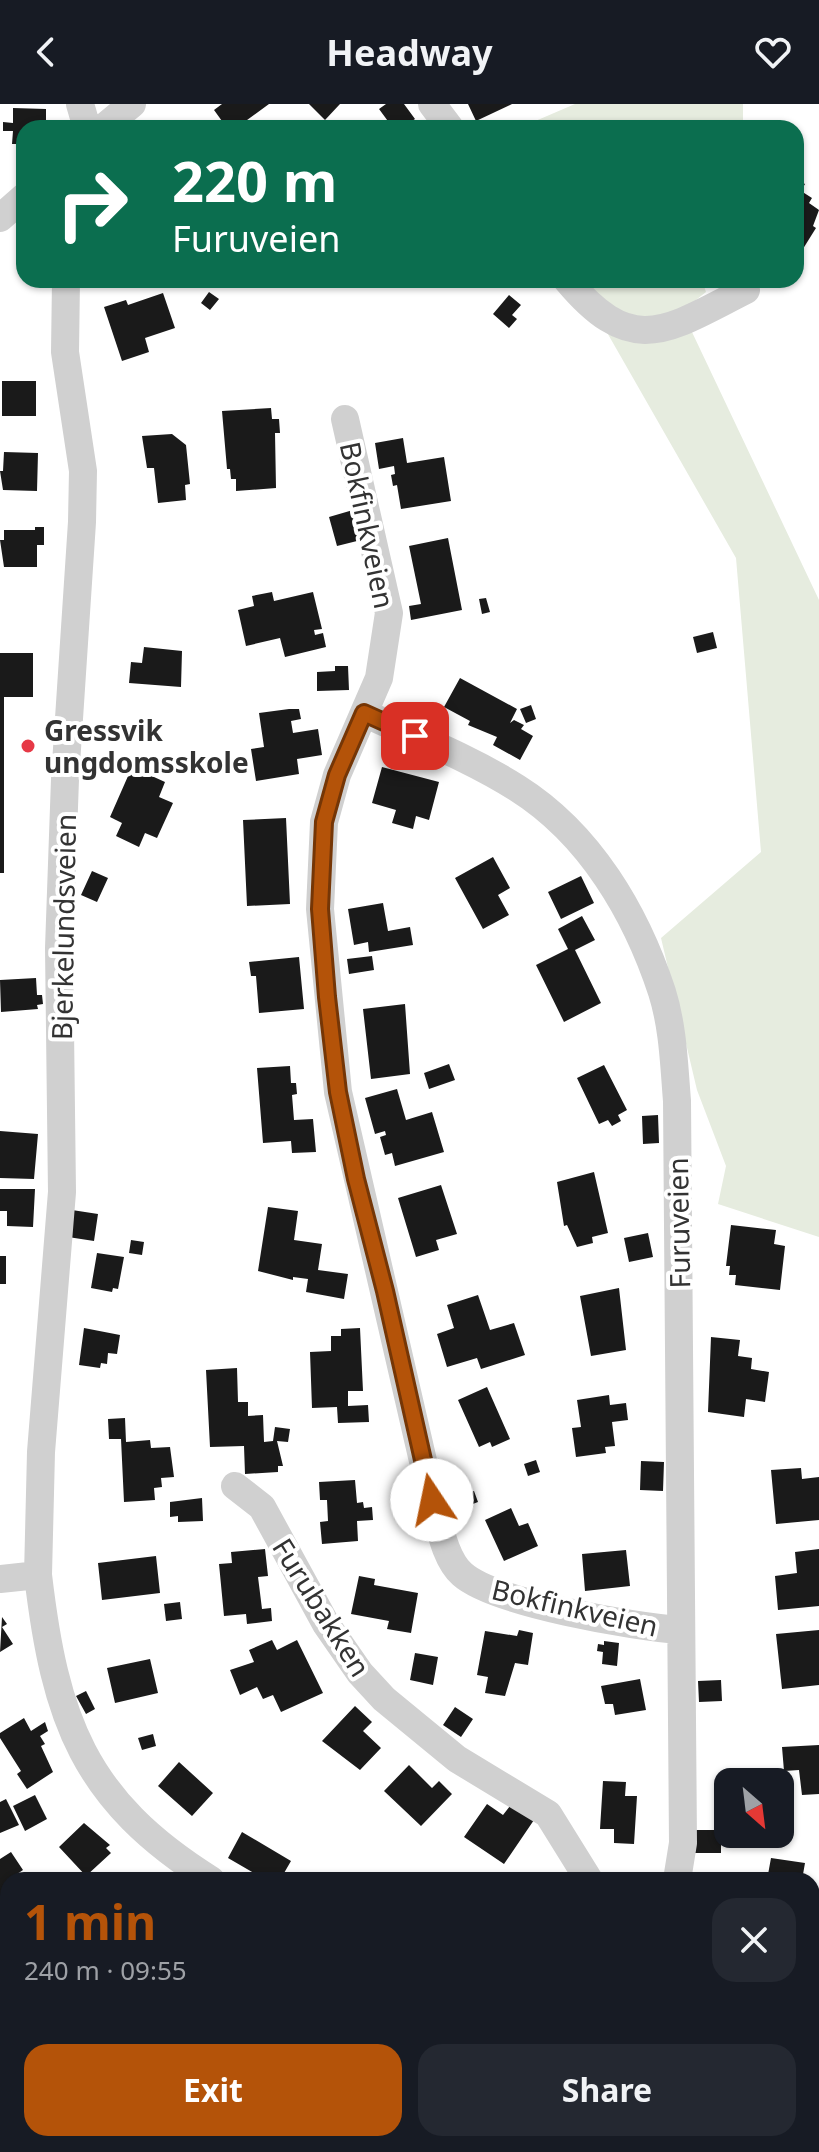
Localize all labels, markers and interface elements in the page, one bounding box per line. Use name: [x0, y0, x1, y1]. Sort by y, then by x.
text: Headway: [326, 28, 493, 77]
icon: back: [24, 30, 68, 74]
icon: heart: [751, 30, 795, 74]
text: 220 m: [172, 142, 337, 218]
icon: right: [40, 152, 144, 256]
text: Furuveien: [172, 214, 340, 263]
street label: Bokfinkveien: [332, 438, 404, 612]
pin: [381, 702, 449, 770]
place label: Gressvik ungdomsskole: [44, 711, 249, 781]
icon: arrive: [393, 714, 437, 758]
marker: Gressvik ungdomsskole: [19, 737, 37, 755]
street label: Bjerkelundsveien: [42, 814, 84, 1040]
street label: Furuveien: [658, 1157, 698, 1289]
position arrow: [390, 1458, 474, 1542]
street label: Furubakken: [264, 1531, 380, 1683]
street label: Bokfinkveien: [488, 1569, 662, 1645]
north arrow: [714, 1768, 794, 1848]
map controls: [714, 1768, 794, 1848]
text: 1 min: [24, 1889, 156, 1954]
button: close: [712, 1898, 796, 1982]
text: 240 m · 09:55: [24, 1952, 187, 1988]
button: Exit: [24, 2044, 402, 2136]
button: Share: [418, 2044, 796, 2136]

